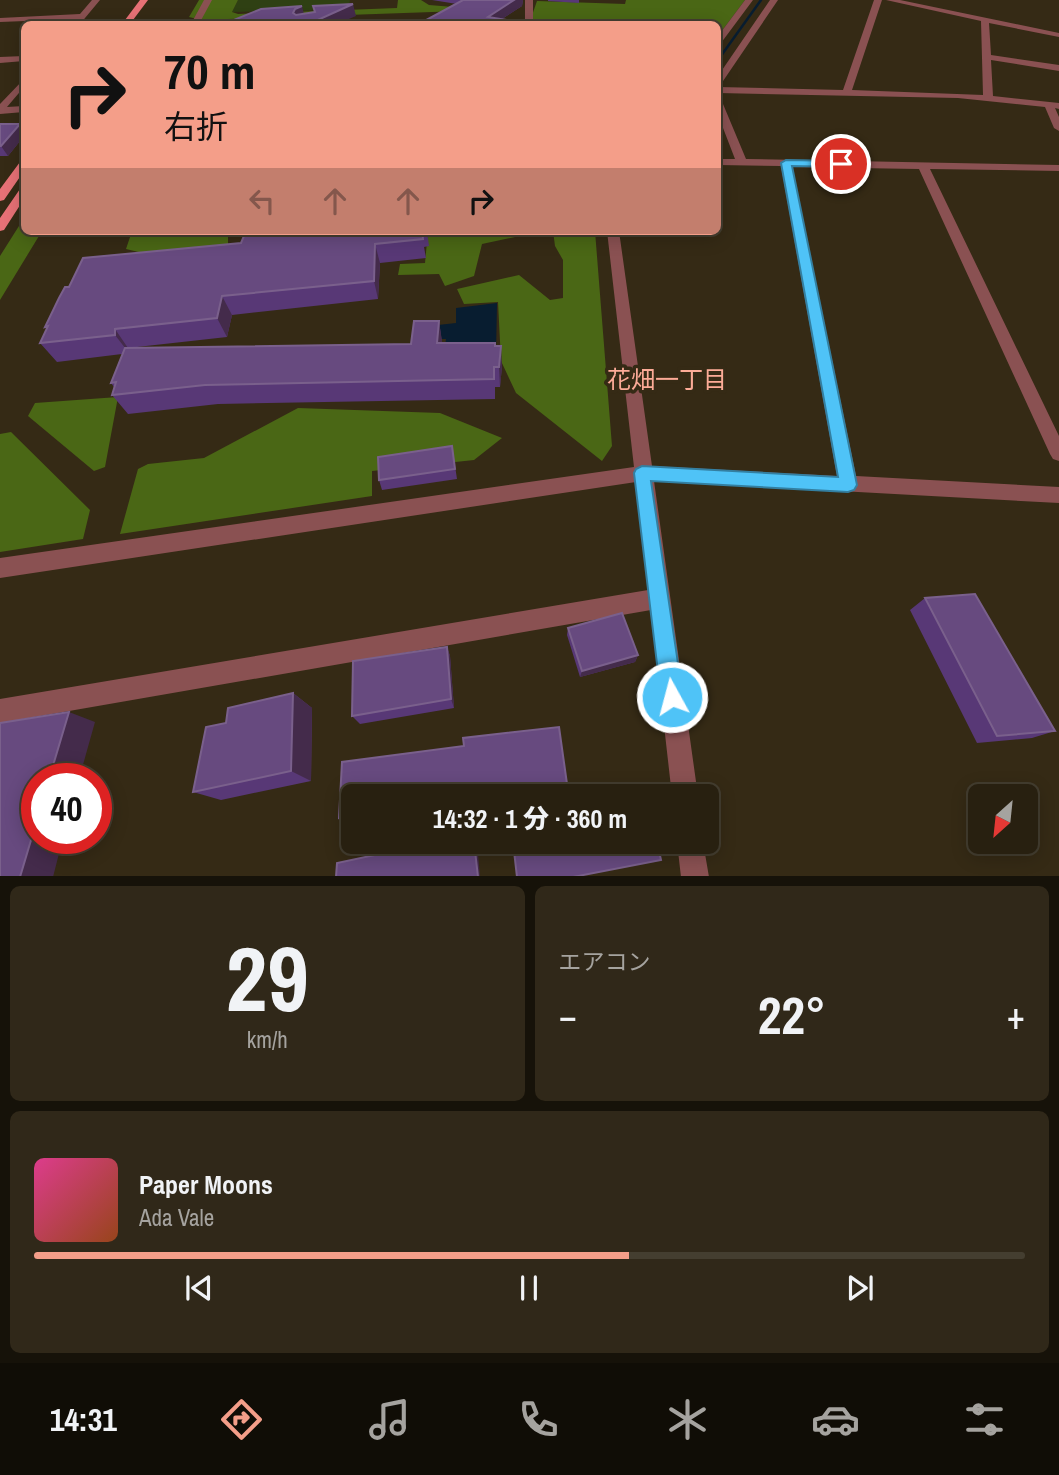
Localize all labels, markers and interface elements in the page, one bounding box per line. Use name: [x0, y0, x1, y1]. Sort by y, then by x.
text: 70 m: [164, 38, 256, 104]
icon: right: [49, 49, 140, 140]
text: 右折: [164, 105, 228, 148]
pin: [811, 134, 871, 194]
icon: arrive: [822, 145, 860, 183]
icon: left: [243, 182, 281, 220]
icon: ahead: [316, 182, 354, 220]
icon: ahead: [389, 182, 427, 220]
icon: right: [462, 182, 500, 220]
district label: 花畑一丁目: [607, 363, 727, 395]
position arrow: [635, 660, 709, 734]
speed limit sign: 40: [21, 763, 112, 854]
north arrow: [968, 784, 1038, 854]
map controls: [968, 784, 1038, 854]
text: 14:32 · 1 分 · 360 m: [433, 801, 627, 836]
text: 29: [226, 917, 309, 1039]
text: エアコン: [559, 946, 651, 977]
text: 22°: [758, 980, 826, 1050]
text: −: [559, 990, 577, 1041]
text: +: [1007, 990, 1025, 1041]
text: km/h: [247, 1024, 288, 1055]
text: Paper Moons: [139, 1167, 273, 1202]
text: Ada Vale: [139, 1202, 214, 1233]
icon: previous: [180, 1269, 218, 1307]
icon: pause: [510, 1269, 548, 1307]
icon: next: [841, 1269, 879, 1307]
icon: directions: [217, 1395, 266, 1444]
icon: music: [365, 1395, 414, 1444]
icon: phone: [514, 1395, 563, 1444]
icon: climate: [663, 1395, 712, 1444]
icon: car: [811, 1395, 860, 1444]
icon: filters: [960, 1395, 1009, 1444]
text: 14:31: [50, 1398, 117, 1441]

